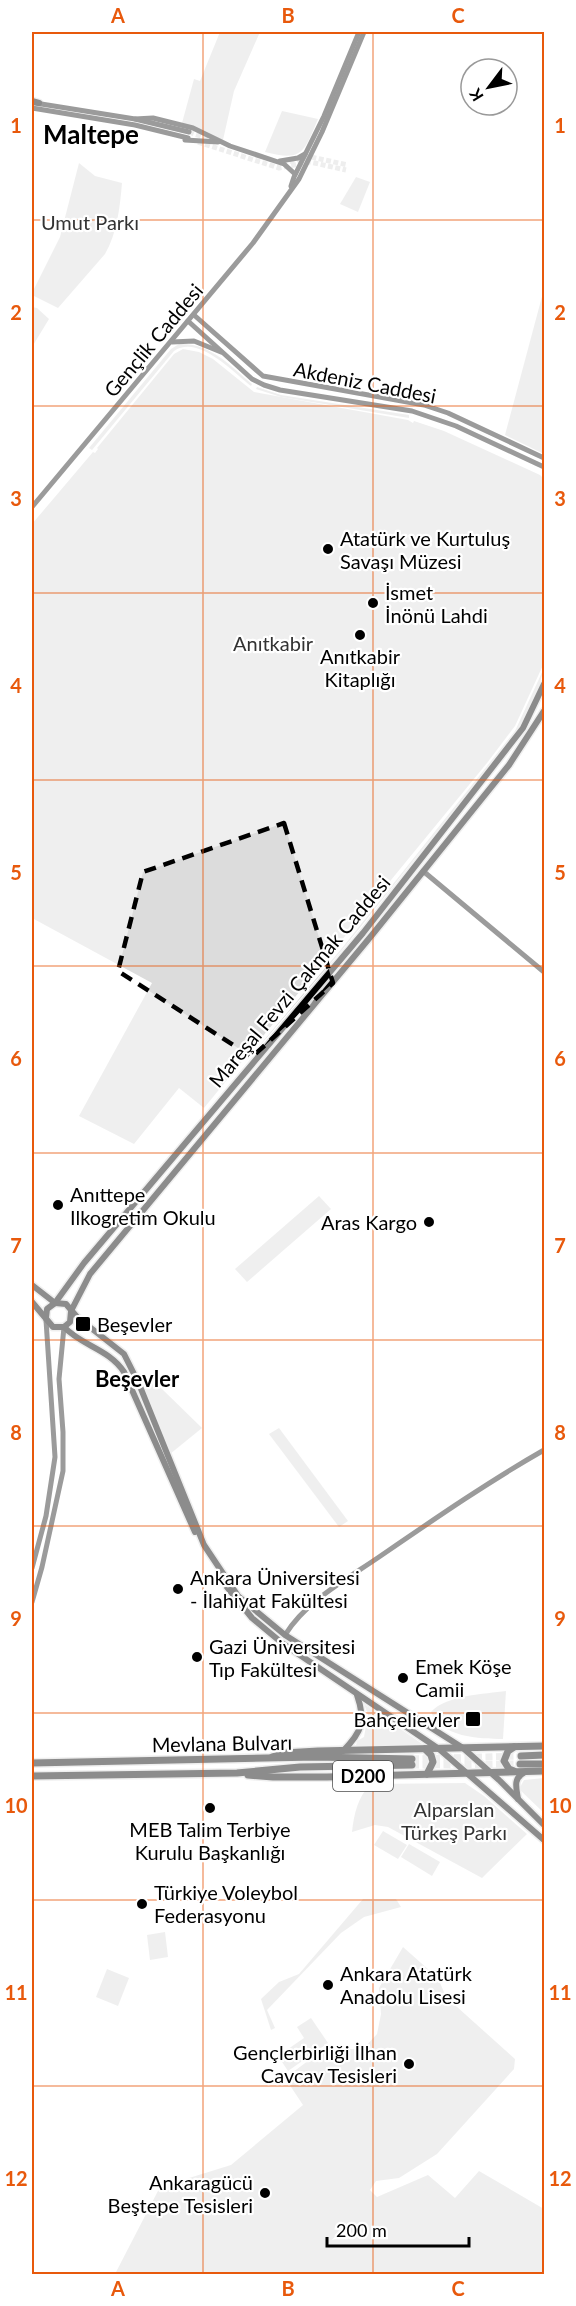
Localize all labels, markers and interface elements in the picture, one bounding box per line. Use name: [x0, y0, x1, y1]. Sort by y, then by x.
text: A: [110, 3, 125, 27]
text: B: [281, 3, 295, 27]
text: C: [451, 3, 465, 27]
north arrow: [459, 57, 519, 117]
text: K: [464, 85, 487, 105]
text: 1: [10, 113, 22, 137]
text: 1: [554, 113, 566, 137]
district label: Maltepe: [43, 118, 139, 150]
park label: Umut Parkı: [41, 210, 139, 234]
street label: Gençlik Caddesi: [99, 279, 207, 401]
text: 2: [10, 300, 22, 324]
text: 2: [554, 300, 566, 324]
street label: Akdeniz Caddesi: [292, 356, 438, 408]
text: 3: [10, 486, 22, 510]
text: 3: [554, 486, 566, 510]
place label: Atatürk ve Kurtuluş Savaşı Müzesi: [340, 526, 510, 573]
marker: Atatürk ve Kurtuluş Savaşı Müzesi: [321, 542, 335, 556]
place label: İsmet İnönü Lahdi: [385, 580, 488, 627]
marker: İsmet İnönü Lahdi: [366, 596, 380, 610]
marker: Anıtkabir Kitaplığı: [353, 628, 367, 642]
park label: Anıtkabir: [233, 631, 314, 655]
place label: Anıtkabir Kitaplığı: [320, 644, 401, 691]
text: 4: [10, 673, 22, 697]
text: 4: [554, 673, 566, 697]
text: 5: [10, 860, 22, 884]
text: 5: [554, 860, 566, 884]
street label: Mareşal Fevzi Çakmak Caddesi: [203, 870, 395, 1092]
text: 6: [10, 1046, 22, 1070]
text: 6: [554, 1046, 566, 1070]
place label: Anıttepe Ilkogretim Okulu: [70, 1182, 216, 1229]
marker: Anıttepe Ilkogretim Okulu: [51, 1198, 65, 1212]
place label: Aras Kargo: [321, 1210, 417, 1234]
marker: Aras Kargo: [422, 1215, 436, 1229]
text: 7: [10, 1233, 22, 1257]
text: 7: [554, 1233, 566, 1257]
place label: Beşevler: [97, 1312, 173, 1336]
marker: Beşevler: [74, 1315, 92, 1333]
district label: Beşevler: [95, 1365, 180, 1392]
text: 8: [10, 1420, 22, 1444]
text: 8: [554, 1420, 566, 1444]
place label: Ankara Üniversitesi - İlahiyat Fakültesi: [190, 1565, 360, 1612]
marker: Ankara Üniversitesi - İlahiyat Fakültesi: [171, 1582, 185, 1596]
text: 9: [10, 1606, 22, 1630]
text: 9: [554, 1606, 566, 1630]
place label: Gazi Üniversitesi Tıp Fakültesi: [209, 1634, 355, 1681]
marker: Gazi Üniversitesi Tıp Fakültesi: [190, 1650, 204, 1664]
place label: Emek Köşe Camii: [415, 1654, 512, 1701]
marker: Emek Köşe Camii: [396, 1671, 410, 1685]
place label: Bahçelievler: [353, 1707, 461, 1731]
marker: Bahçelievler: [464, 1710, 482, 1728]
street label: Mevlana Bulvarı: [152, 1730, 292, 1756]
road number: D200: [333, 1761, 393, 1791]
text: 10: [4, 1793, 28, 1817]
text: 10: [548, 1793, 572, 1817]
park label: Alparslan Türkeş Parkı: [401, 1797, 507, 1844]
marker: MEB Talim Terbiye Kurulu Başkanlığı: [203, 1801, 217, 1815]
place label: MEB Talim Terbiye Kurulu Başkanlığı: [129, 1817, 291, 1864]
place label: Türkiye Voleybol Federasyonu: [154, 1880, 298, 1927]
marker: Türkiye Voleybol Federasyonu: [135, 1897, 149, 1911]
place label: Ankara Atatürk Anadolu Lisesi: [340, 1961, 473, 2008]
marker: Ankara Atatürk Anadolu Lisesi: [321, 1978, 335, 1992]
text: 11: [4, 1980, 28, 2004]
text: 11: [548, 1980, 572, 2004]
place label: Gençlerbirliği İlhan Cavcav Tesisleri: [233, 2040, 397, 2087]
marker: Gençlerbirliği İlhan Cavcav Tesisleri: [402, 2057, 416, 2071]
text: 12: [4, 2166, 28, 2190]
text: 12: [548, 2166, 572, 2190]
place label: Ankaragücü Beştepe Tesisleri: [108, 2170, 253, 2217]
marker: Ankaragücü Beştepe Tesisleri: [258, 2186, 272, 2200]
scale bar: [327, 2210, 470, 2248]
text: 200 m: [336, 2219, 387, 2241]
text: A: [110, 2276, 125, 2300]
text: B: [281, 2276, 295, 2300]
text: C: [451, 2276, 465, 2300]

